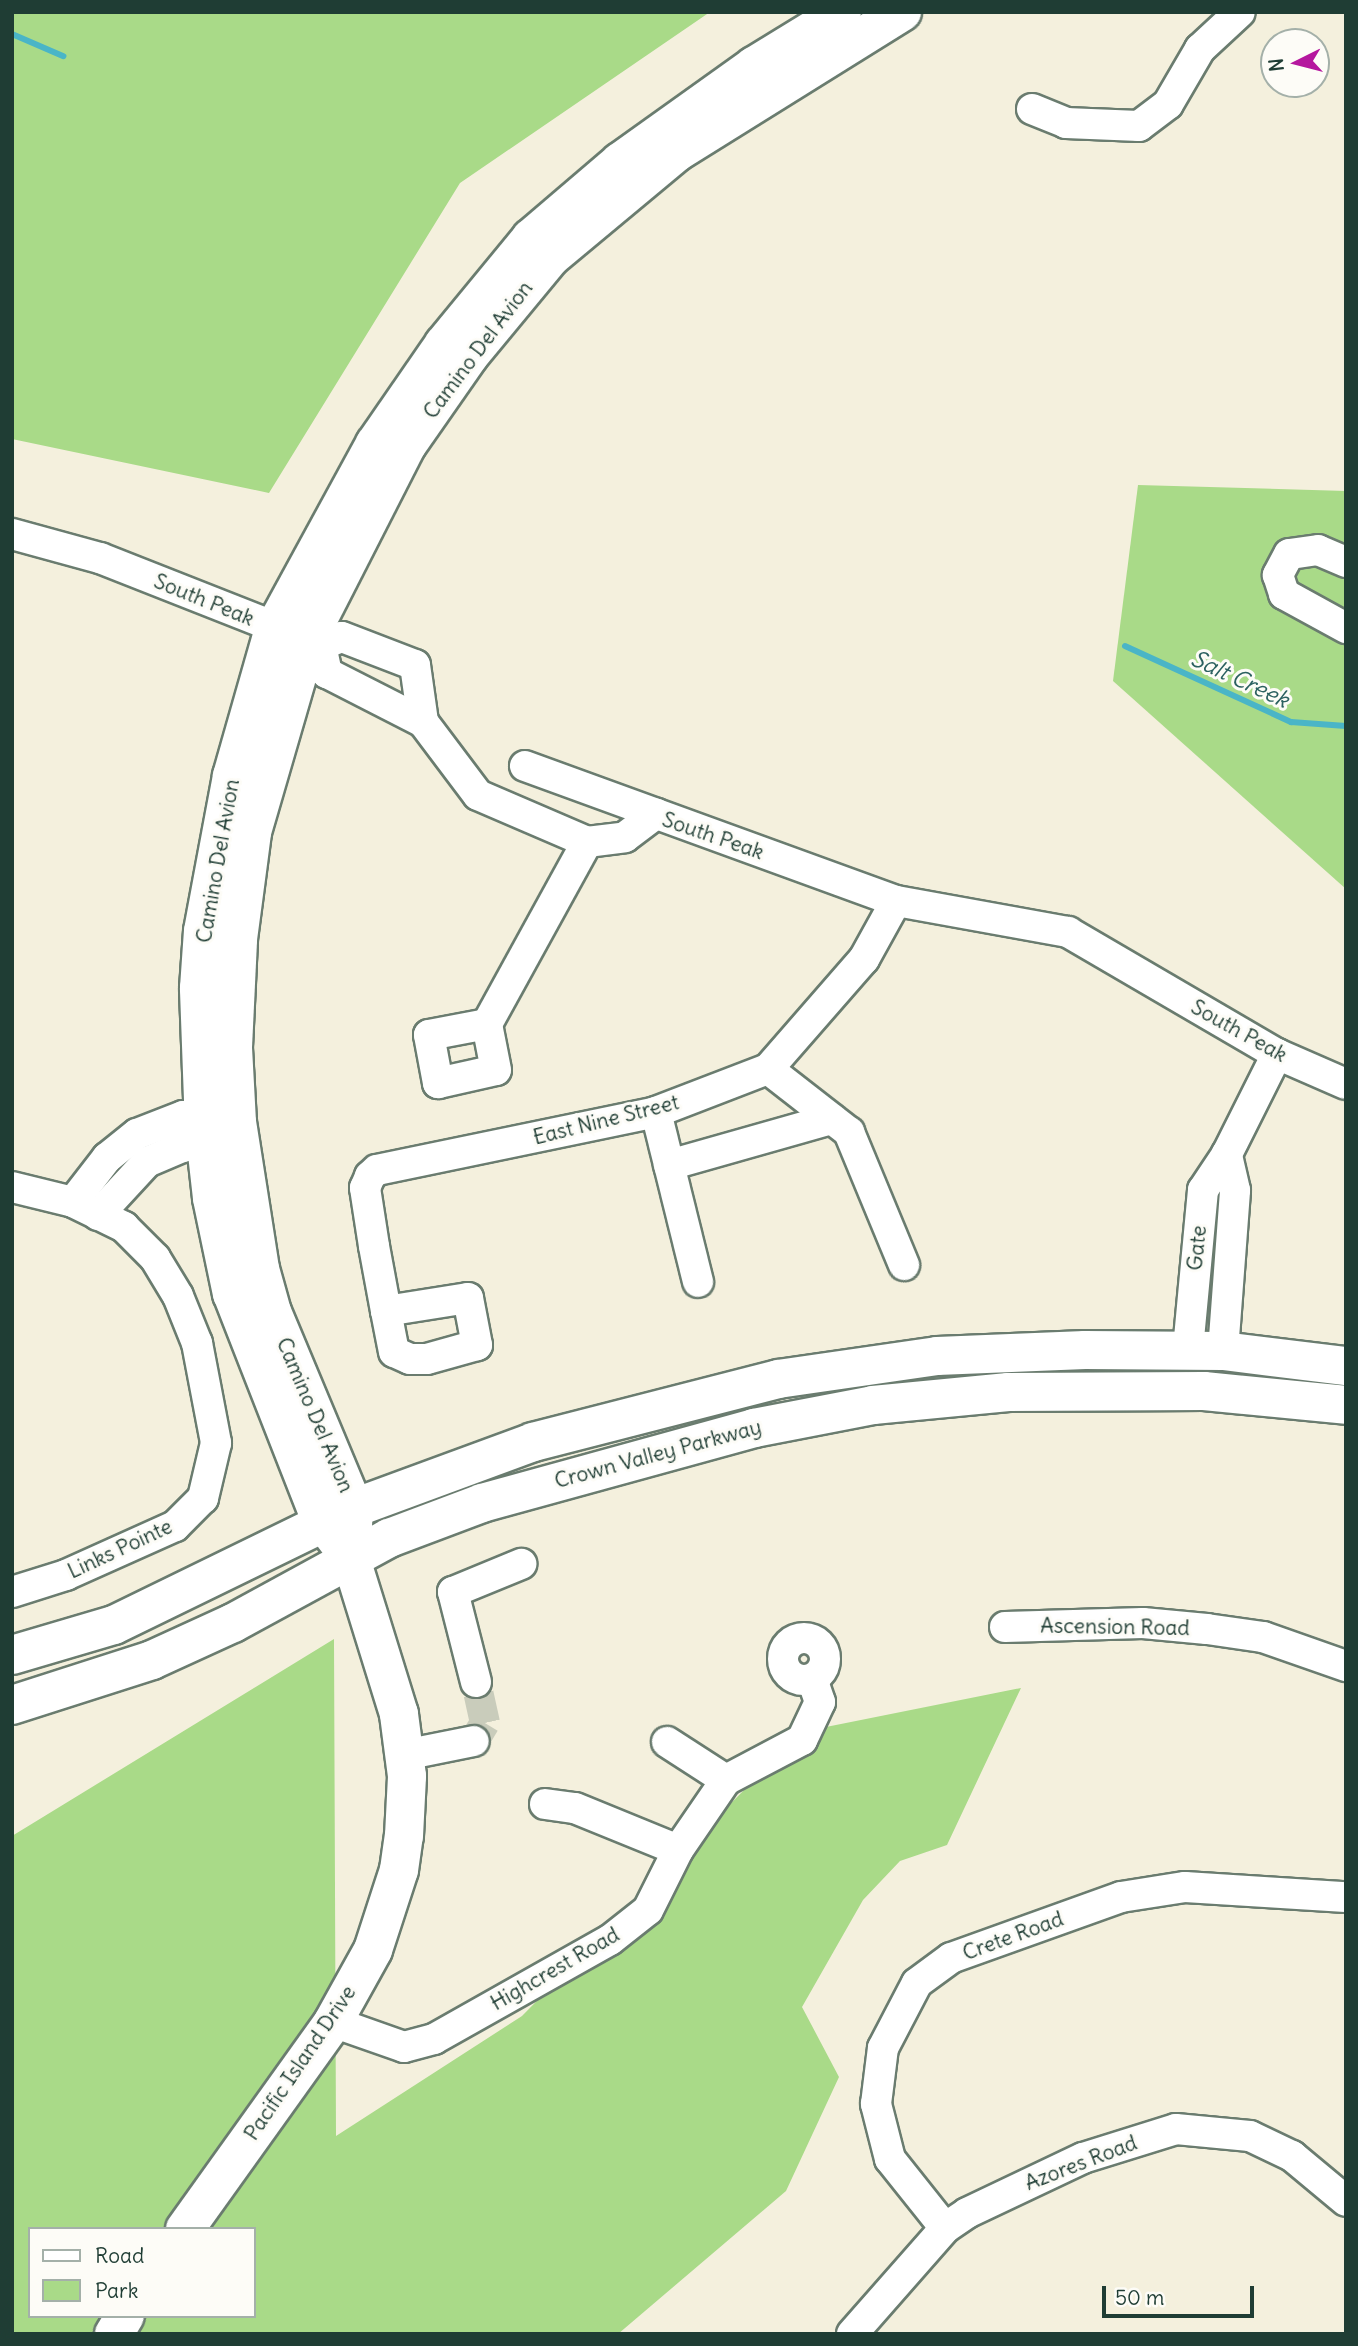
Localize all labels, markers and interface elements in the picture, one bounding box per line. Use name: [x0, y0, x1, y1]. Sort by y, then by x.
north arrow: [1260, 28, 1330, 98]
text: N: [1263, 57, 1289, 73]
street label: Camino Del Avion: [418, 276, 538, 424]
street label: South Peak: [150, 569, 258, 631]
water label: Salt Creek: [1187, 644, 1293, 714]
street label: Camino Del Avion: [191, 777, 245, 945]
street label: South Peak: [659, 807, 767, 865]
street label: South Peak: [1187, 994, 1291, 1068]
street label: East Nine Street: [531, 1090, 681, 1150]
street label: Gate: [1182, 1224, 1212, 1272]
street label: Camino Del Avion: [271, 1334, 359, 1496]
street label: Crown Valley Parkway: [552, 1414, 764, 1494]
street label: Links Pointe: [64, 1514, 176, 1584]
street label: Ascension Road: [1040, 1613, 1190, 1641]
street label: Crete Road: [959, 1906, 1067, 1966]
street label: Highcrest Road: [486, 1922, 624, 2016]
street label: Pacific Island Drive: [239, 1981, 361, 2145]
street label: Azores Road: [1021, 2130, 1141, 2196]
legend: [28, 2227, 256, 2318]
text: Road: [95, 2242, 144, 2269]
scale bar: [1106, 2272, 1258, 2316]
text: Park: [95, 2277, 138, 2304]
text: 50 m: [1115, 2284, 1164, 2311]

